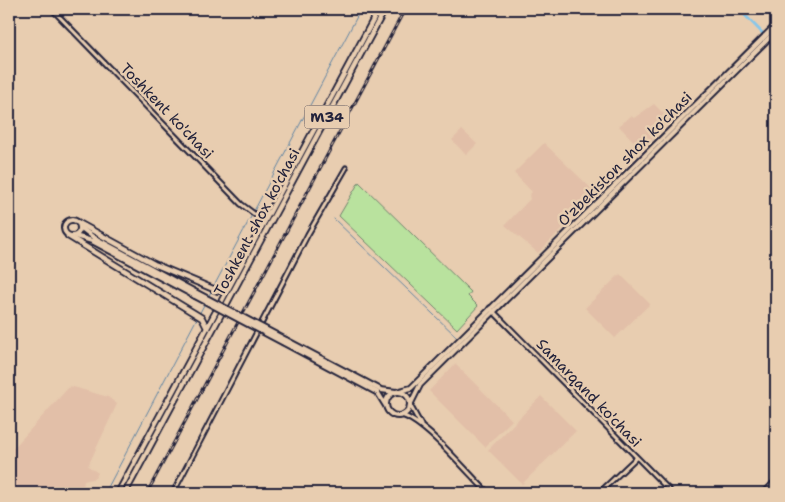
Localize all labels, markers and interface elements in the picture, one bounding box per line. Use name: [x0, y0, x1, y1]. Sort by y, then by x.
street label: Toshkent ko'chasi: [116, 59, 218, 163]
street label: O'zbekiston shox ko'chasi: [553, 87, 697, 231]
road number: M34: [304, 105, 350, 128]
street label: Toshkent shox ko'chasi: [210, 145, 304, 299]
street label: Samarqand ko'chasi: [532, 334, 646, 452]

